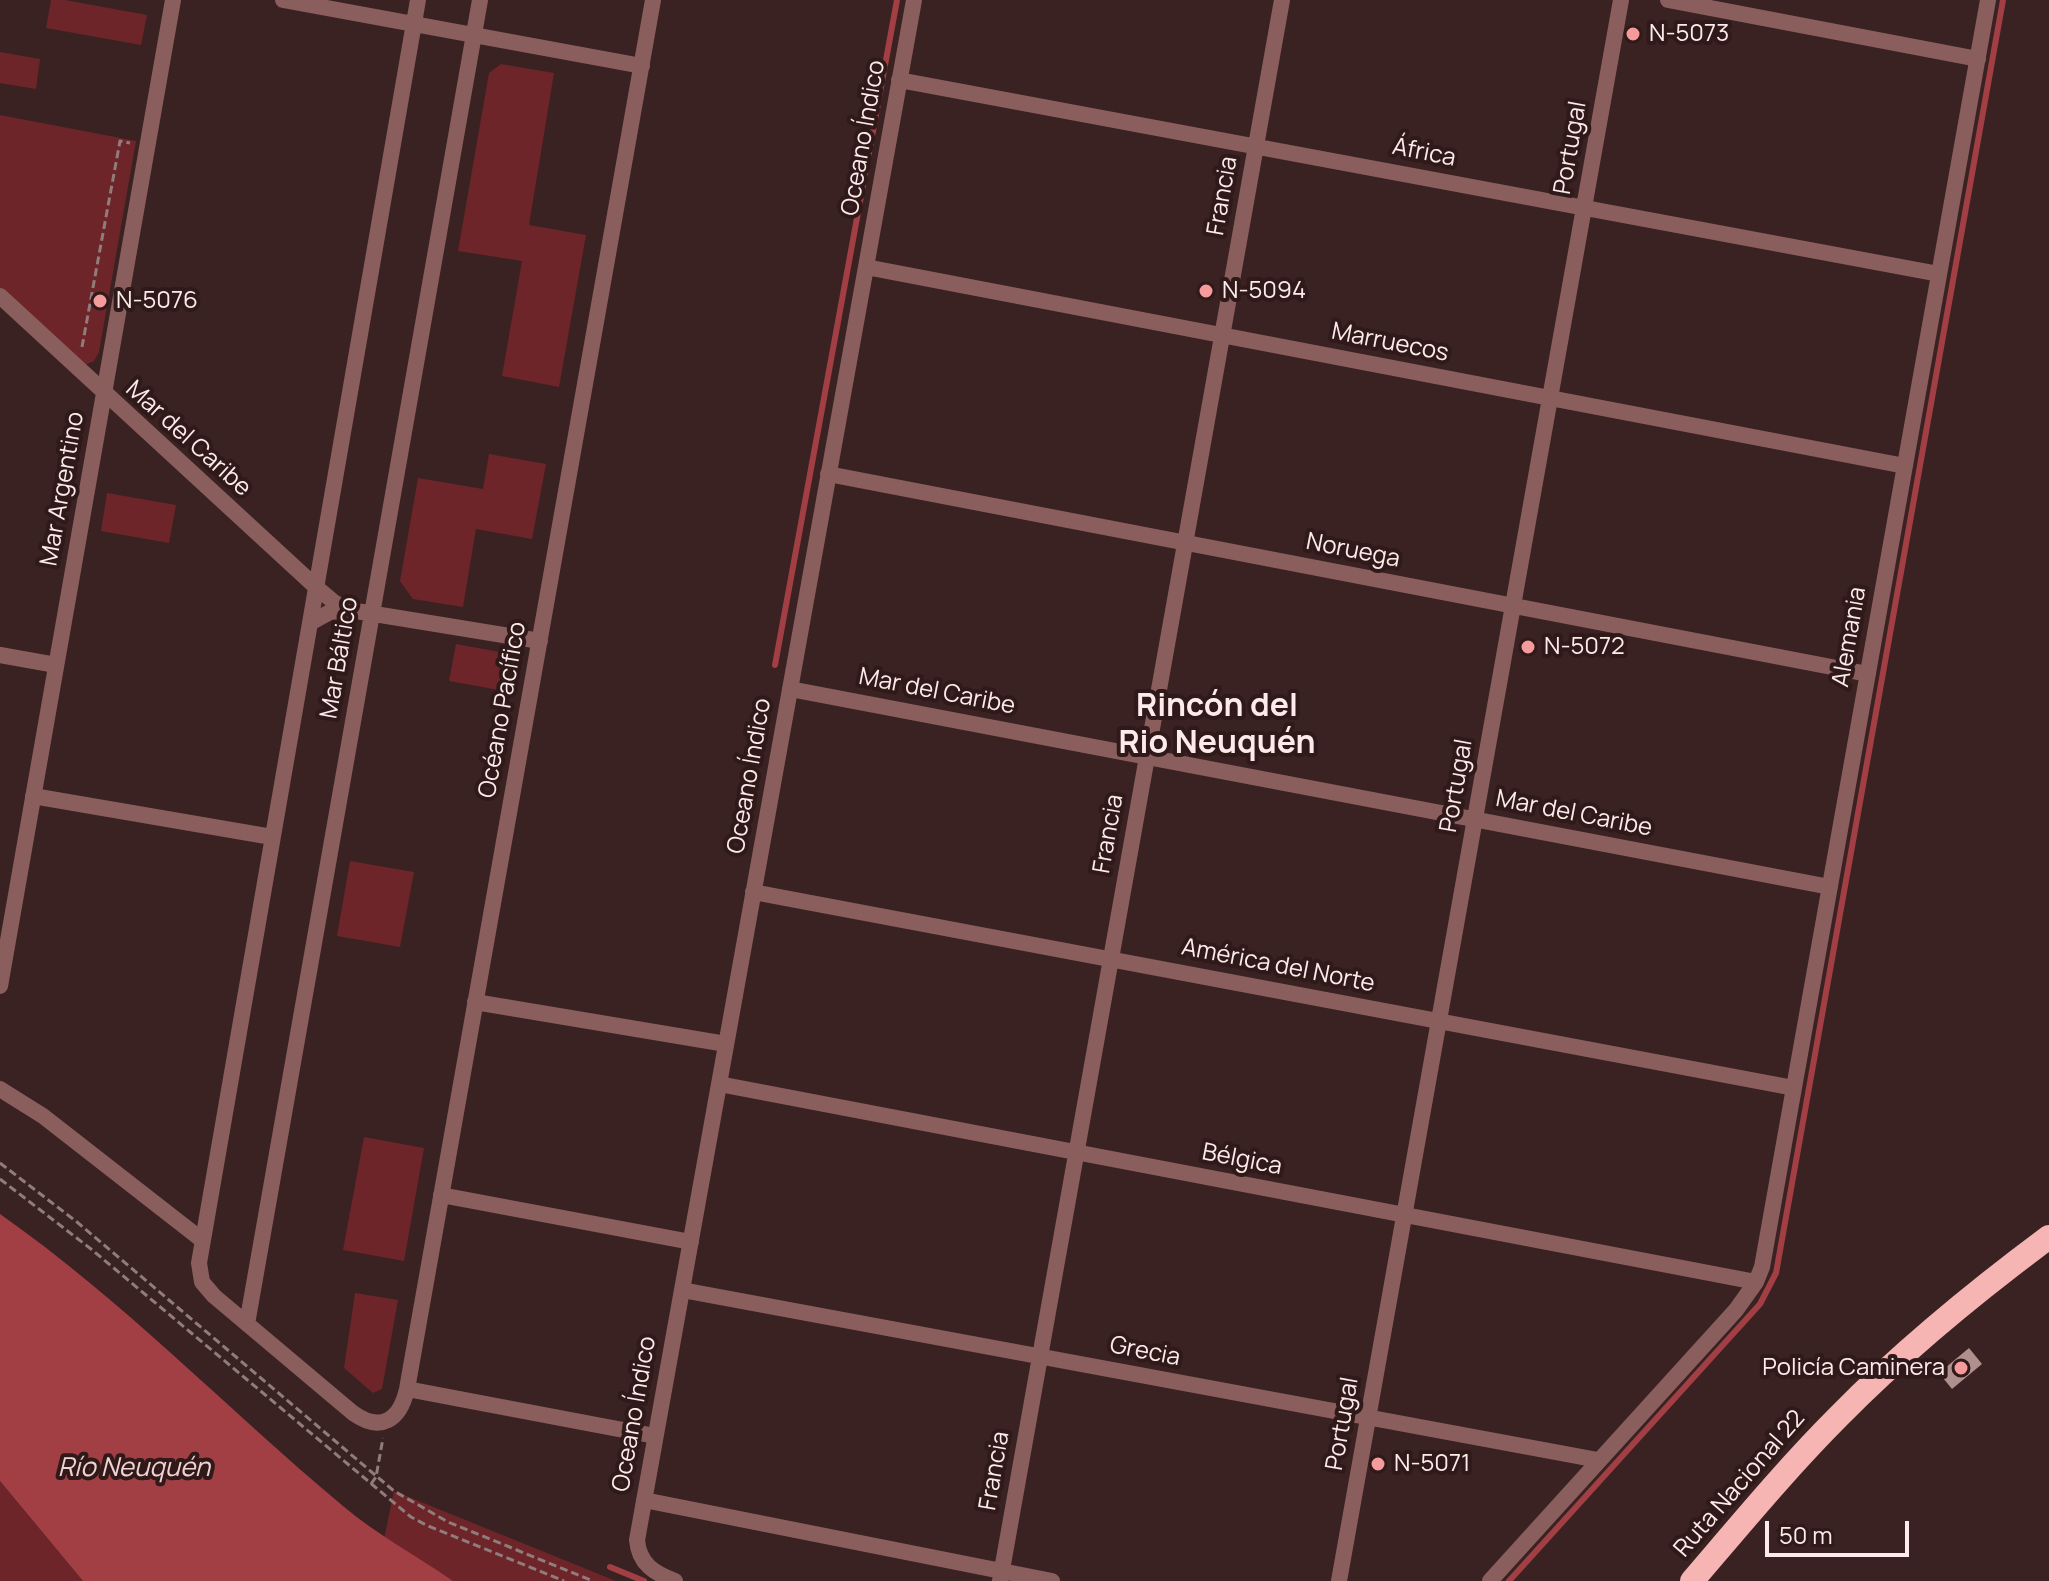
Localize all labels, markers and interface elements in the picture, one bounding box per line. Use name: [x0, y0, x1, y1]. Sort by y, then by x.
place label: N-5073: [1649, 20, 1729, 48]
marker: N-5073: [1624, 25, 1642, 43]
street label: Oceano Índico: [836, 58, 892, 218]
street label: Portugal: [1549, 99, 1593, 197]
street label: África: [1390, 133, 1458, 173]
street label: Francia: [1202, 154, 1244, 238]
place label: N-5094: [1222, 277, 1306, 305]
marker: N-5094: [1197, 282, 1215, 300]
place label: N-5076: [116, 287, 198, 315]
marker: N-5076: [91, 292, 109, 310]
street label: Marruecos: [1329, 318, 1451, 368]
street label: Mar del Caribe: [119, 375, 257, 503]
street label: Mar Argentino: [35, 410, 91, 568]
street label: Noruega: [1304, 528, 1402, 574]
street label: Alemania: [1827, 585, 1873, 689]
street label: Mar Báltico: [315, 595, 365, 721]
street label: Océano Pacífico: [473, 620, 533, 800]
place label: N-5072: [1544, 633, 1625, 661]
marker: N-5072: [1519, 638, 1537, 656]
street label: Mar del Caribe: [856, 663, 1018, 721]
district label: Rincón del Rio Neuquén: [1118, 688, 1316, 763]
street label: Oceano Índico: [722, 696, 778, 856]
street label: Portugal: [1435, 737, 1479, 835]
street label: Mar del Caribe: [1493, 785, 1655, 843]
street label: Francia: [1088, 792, 1130, 876]
street label: América del Norte: [1179, 933, 1377, 999]
street label: Bélgica: [1200, 1138, 1284, 1182]
street label: Grecia: [1107, 1331, 1183, 1373]
street label: Oceano Índico: [607, 1334, 663, 1494]
place label: Policía Caminera: [1762, 1354, 1945, 1382]
marker: Policía Caminera: [1952, 1359, 1970, 1377]
street label: Portugal: [1321, 1375, 1365, 1473]
street label: Ruta Nacional 22: [1668, 1405, 1812, 1563]
street label: Francia: [974, 1429, 1016, 1513]
place label: N-5071: [1394, 1450, 1470, 1478]
water label: Río Neuquén: [58, 1453, 210, 1485]
marker: N-5071: [1369, 1455, 1387, 1473]
scale bar: [1769, 1505, 1913, 1555]
text: 50 m: [1779, 1518, 1833, 1551]

